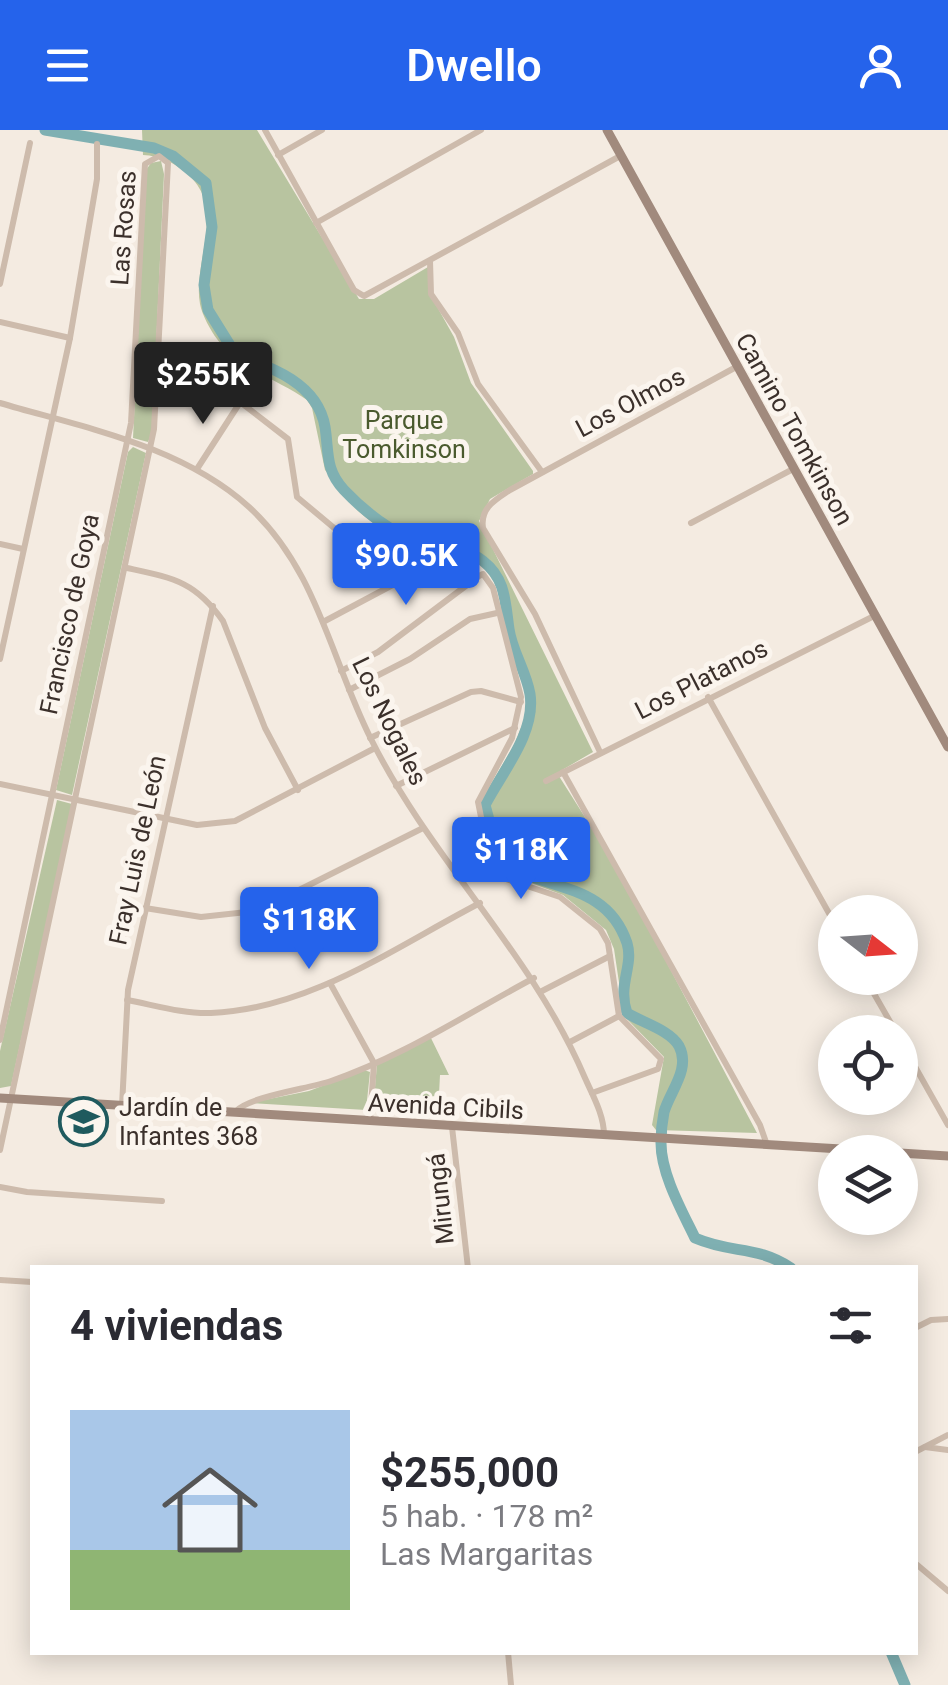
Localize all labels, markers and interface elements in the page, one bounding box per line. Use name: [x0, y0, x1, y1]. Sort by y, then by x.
icon: menu: [40, 38, 95, 93]
icon: person: [853, 38, 908, 93]
text: Dwello: [406, 39, 542, 92]
street label: Las Rosas: [105, 170, 142, 287]
street label: Camino Tomkinson: [730, 328, 859, 530]
pin: $255K: [133, 342, 273, 427]
text: $255K: [156, 355, 250, 393]
street label: Los Olmos: [571, 362, 690, 443]
park label: Parque Tomkinson: [342, 406, 466, 464]
street label: Francisco de Goya: [34, 511, 105, 717]
pin: $90.5K: [325, 523, 487, 608]
text: $90.5K: [354, 536, 458, 574]
street label: Los Platanos: [630, 634, 772, 725]
street label: Los Nogales: [346, 652, 433, 790]
street label: Fray Luis de León: [103, 753, 172, 948]
pin: $118K: [451, 817, 591, 902]
text: $118K: [474, 830, 568, 868]
pin: $118K: [239, 887, 379, 972]
north arrow: [818, 895, 918, 995]
map controls: [818, 895, 918, 1235]
text: $118K: [262, 900, 356, 938]
button: locate: [818, 1015, 918, 1115]
street label: Avenida Cibils: [367, 1088, 525, 1125]
place label: Jardín de Infantes 368: [119, 1093, 258, 1151]
school or university icon: Jardín de Infantes 368: [58, 1095, 110, 1147]
button: layers: [818, 1135, 918, 1235]
street label: Mirungá: [421, 1152, 460, 1246]
icon: filters: [823, 1298, 878, 1353]
text: 4 viviendas: [70, 1301, 283, 1350]
text: $255,000: [380, 1448, 559, 1497]
icon: home: [150, 1450, 270, 1570]
text: 5 hab. · 178 m²: [380, 1497, 593, 1535]
text: Las Margaritas: [380, 1535, 593, 1573]

